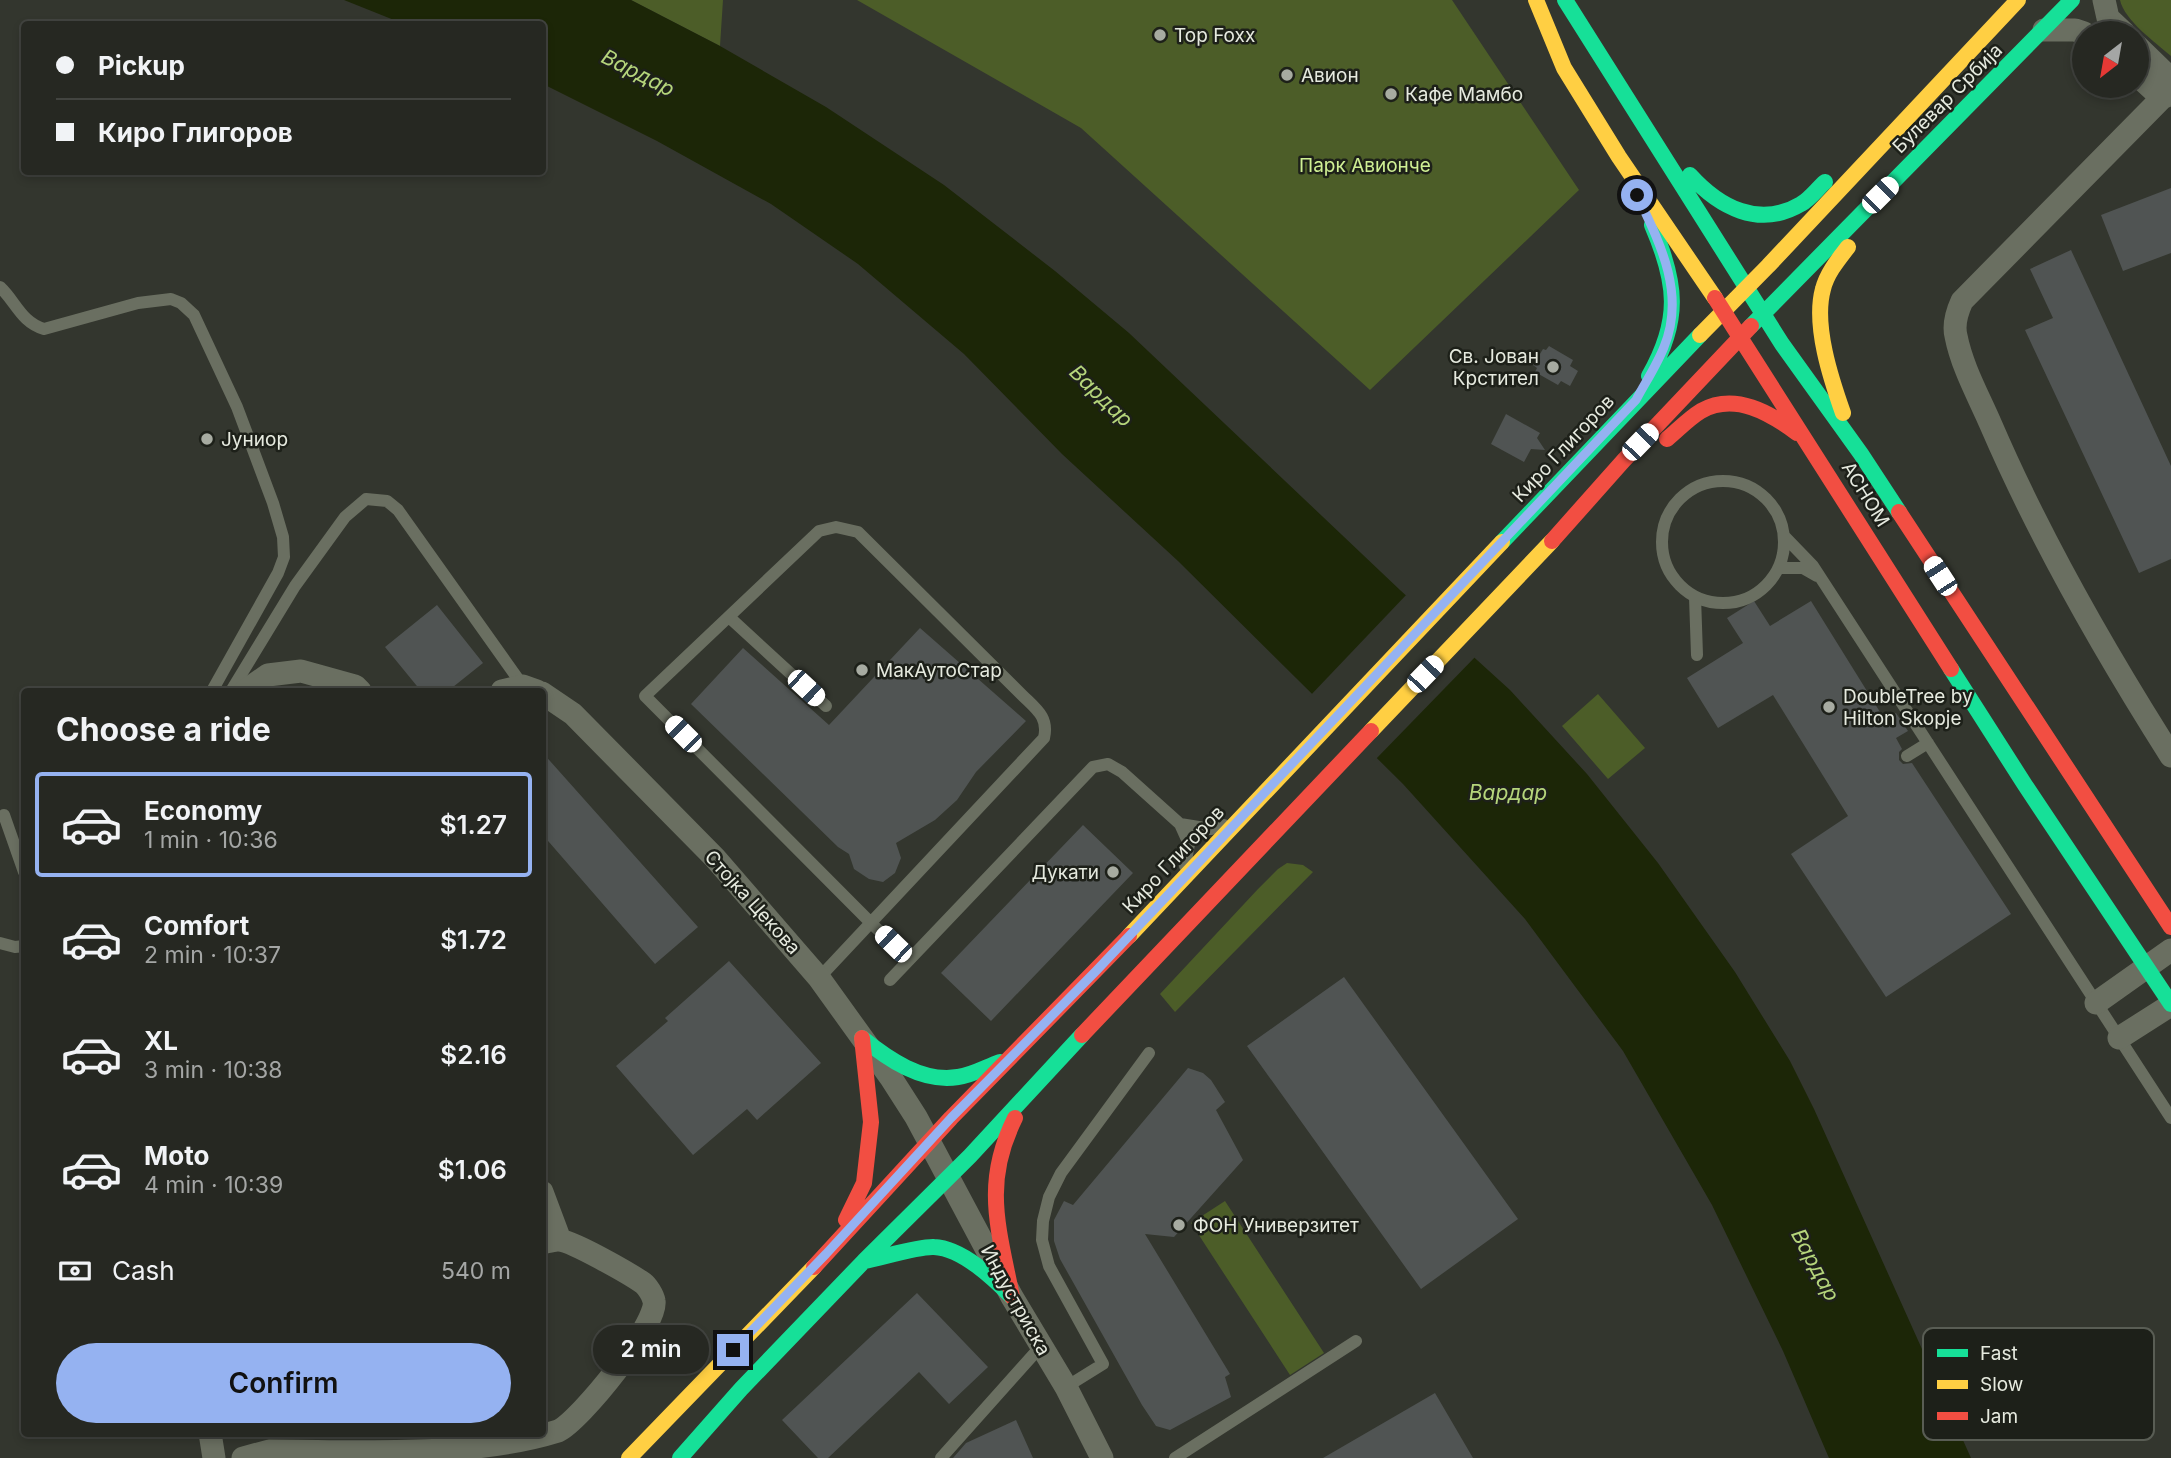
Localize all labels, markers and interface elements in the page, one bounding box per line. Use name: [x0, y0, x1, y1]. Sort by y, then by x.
north arrow: [2072, 21, 2149, 98]
map controls: [2072, 21, 2149, 98]
place label: Top Foxx: [1174, 24, 1255, 47]
marker: Top Foxx: [1152, 27, 1168, 43]
street label: Булевар Србија: [1888, 39, 2007, 158]
water label: Вардар: [598, 44, 679, 102]
text: Pickup: [98, 50, 185, 81]
place label: Авион: [1301, 64, 1359, 87]
marker: Авион: [1279, 67, 1295, 83]
place label: Кафе Мамбо: [1405, 83, 1523, 106]
marker: Кафе Мамбо: [1383, 86, 1399, 102]
text: Киро Глигоров: [98, 117, 293, 148]
park label: Парк Авионче: [1299, 154, 1431, 177]
car: [1858, 173, 1903, 217]
route start: [1621, 179, 1653, 211]
place label: Св. Јован Крстител: [1449, 345, 1539, 390]
water label: Вардар: [1064, 359, 1138, 432]
marker: Св. Јован Крстител: [1545, 359, 1561, 375]
street label: Киро Глигоров: [1508, 390, 1619, 507]
car: [1618, 420, 1663, 464]
place label: Јуниор: [221, 428, 288, 451]
marker: Јуниор: [199, 431, 215, 447]
street label: АСНОМ: [1837, 458, 1894, 531]
car: [1920, 553, 1961, 599]
car: [1403, 652, 1448, 696]
place label: МакАутоСтар: [876, 659, 1002, 682]
marker: МакАутоСтар: [854, 662, 870, 678]
car: [784, 666, 829, 710]
place label: DoubleTree by Hilton Skopje: [1843, 685, 1973, 730]
marker: DoubleTree by Hilton Skopje: [1821, 699, 1837, 715]
text: Choose a ride: [56, 710, 271, 749]
car: [661, 712, 706, 756]
water label: Вардар: [1469, 780, 1547, 805]
icon: car: [60, 793, 123, 856]
text: Economy: [144, 795, 262, 826]
street label: Киро Глигоров: [1118, 801, 1229, 918]
text: $1.27: [440, 809, 507, 840]
text: 1 min · 10:36: [144, 826, 278, 854]
street label: Стојка Цекова: [700, 846, 805, 959]
place label: Дукати: [1031, 861, 1099, 884]
marker: Дукати: [1105, 864, 1121, 880]
icon: car: [60, 908, 123, 971]
text: Comfort: [144, 910, 249, 941]
car: [871, 922, 916, 966]
text: $1.72: [440, 924, 507, 955]
text: 2 min · 10:37: [144, 941, 281, 969]
icon: car: [60, 1023, 123, 1086]
text: XL: [144, 1025, 178, 1056]
text: $2.16: [440, 1039, 507, 1070]
text: 3 min · 10:38: [144, 1056, 282, 1084]
icon: car: [60, 1138, 123, 1201]
text: Moto: [144, 1140, 209, 1171]
text: $1.06: [438, 1154, 507, 1185]
text: 4 min · 10:39: [144, 1171, 283, 1199]
place label: ФОН Универзитет: [1193, 1214, 1359, 1237]
marker: ФОН Универзитет: [1171, 1217, 1187, 1233]
water label: Вардар: [1786, 1224, 1845, 1305]
street label: Индустриска: [976, 1241, 1055, 1359]
icon: cash: [56, 1252, 94, 1290]
text: Cash: [112, 1255, 175, 1286]
text: 540 m: [441, 1257, 511, 1285]
callout: 2 min: [593, 1326, 708, 1374]
legend: [1923, 1328, 2154, 1440]
route end: [717, 1334, 749, 1366]
text: 2 min: [621, 1335, 681, 1363]
text: Fast: [1980, 1342, 2018, 1365]
button: Confirm: [56, 1343, 511, 1423]
text: Slow: [1980, 1373, 2023, 1396]
text: Jam: [1980, 1405, 2018, 1428]

